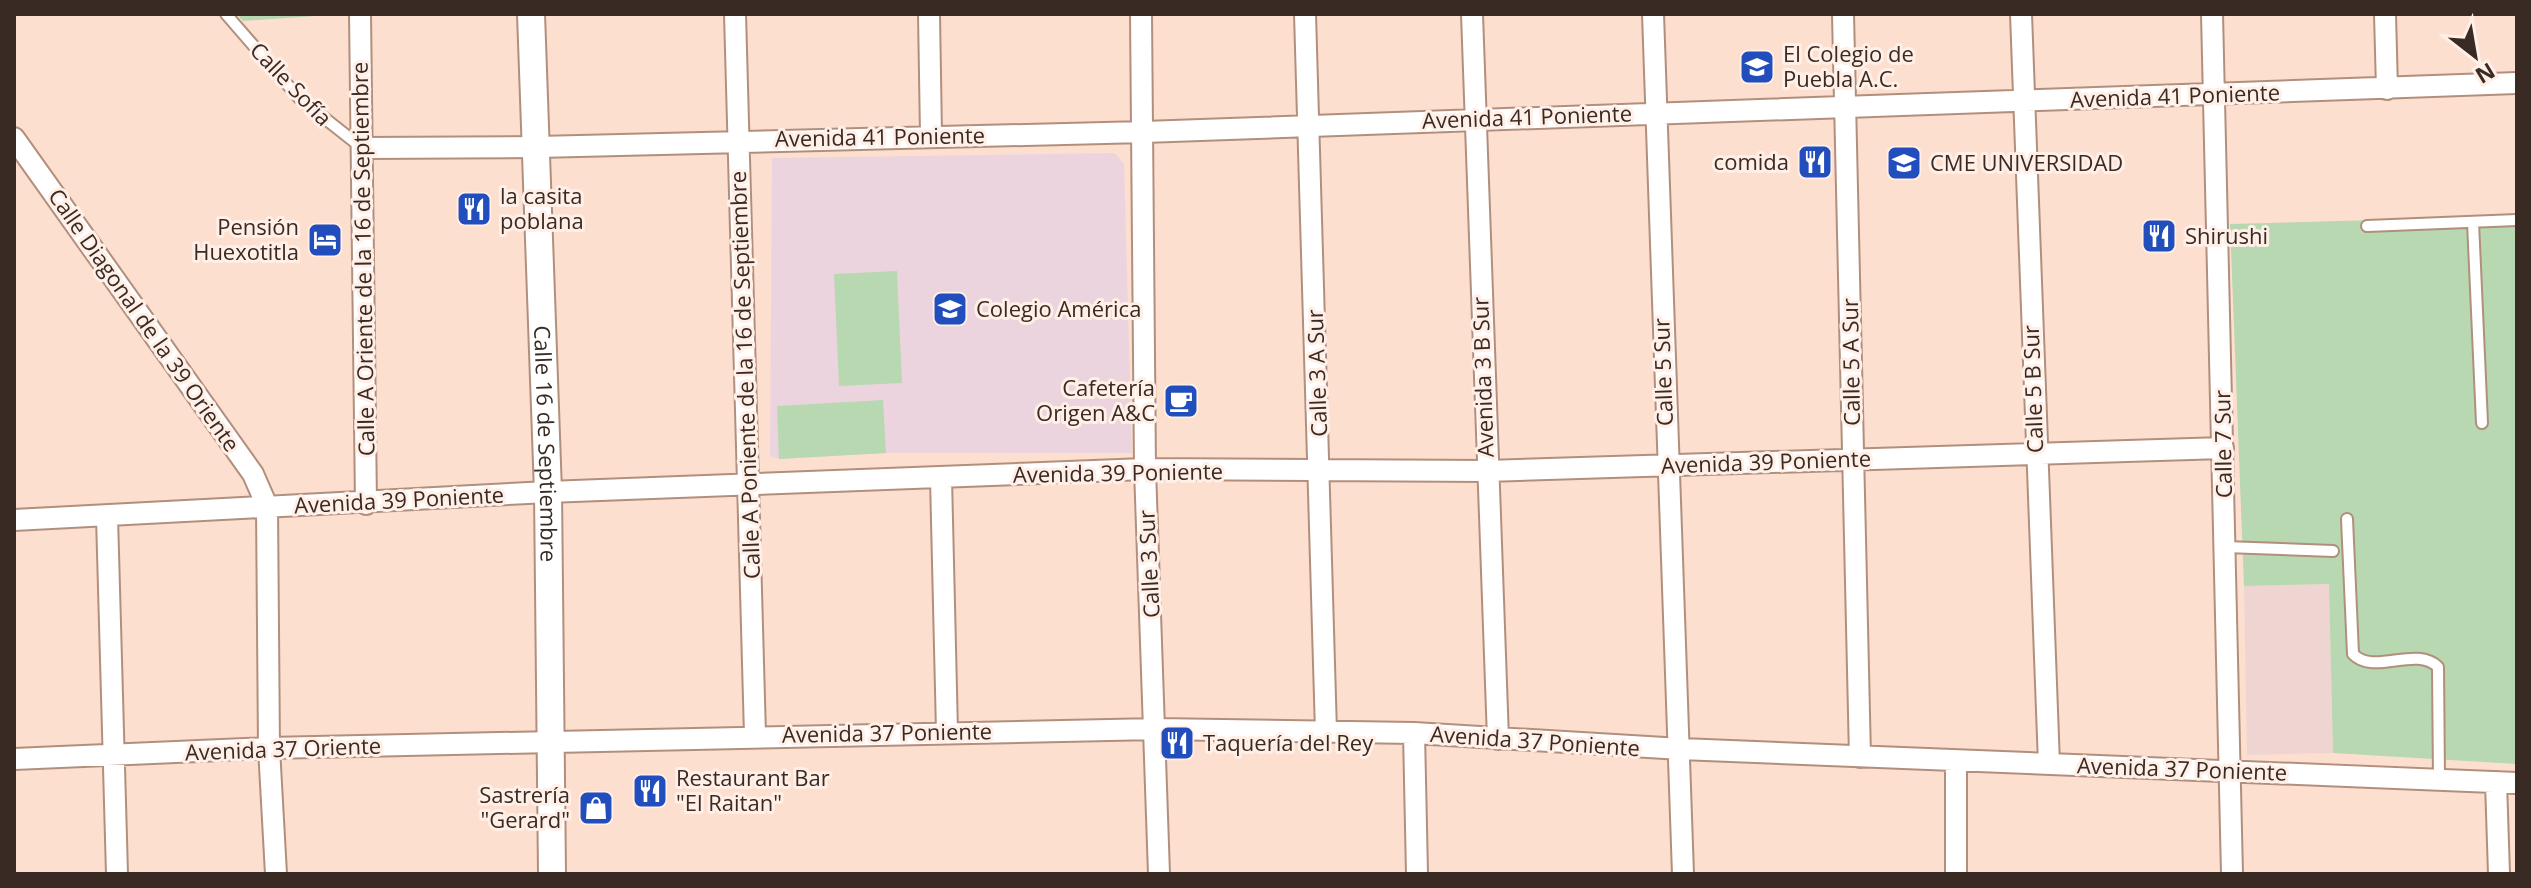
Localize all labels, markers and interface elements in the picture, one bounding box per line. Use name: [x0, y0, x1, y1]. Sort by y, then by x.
north arrow: [2435, 16, 2515, 96]
street label: Calle Sofía: [244, 35, 339, 132]
place label: El Colegio de Puebla A.C.: [1783, 38, 1914, 93]
school or university icon: El Colegio de Puebla A.C.: [1738, 48, 1776, 86]
text: N: [2470, 57, 2501, 91]
street label: Calle A Oriente de la 16 de Septiembre: [344, 62, 380, 457]
street label: Avenida 41 Poniente: [2069, 76, 2280, 114]
street label: Avenida 41 Poniente: [1421, 97, 1632, 135]
street label: Avenida 41 Poniente: [775, 119, 985, 153]
restaurant icon: comida: [1796, 143, 1834, 181]
school or university icon: CME UNIVERSIDAD: [1885, 144, 1923, 182]
place label: comida: [1714, 146, 1789, 176]
place label: CME UNIVERSIDAD: [1930, 147, 2123, 177]
street label: Calle A Poniente de la 16 de Septiembre: [722, 170, 766, 580]
place label: la casita poblana: [500, 180, 584, 235]
street label: Calle Diagonal de la 39 Oriente: [42, 182, 247, 457]
restaurant icon: la casita poblana: [455, 190, 493, 228]
place label: Pensión Huexotitla: [193, 211, 299, 266]
restaurant icon: Shirushi: [2140, 217, 2178, 255]
place label: Shirushi: [2185, 220, 2268, 250]
hotel icon: Pensión Huexotitla: [306, 221, 344, 259]
school or university icon: Colegio América: [931, 290, 969, 328]
place label: Colegio América: [976, 293, 1141, 323]
street label: Avenida 3 B Sur: [1464, 296, 1500, 458]
street label: Calle 5 A Sur: [1834, 298, 1866, 426]
street label: Calle 3 A Sur: [1299, 309, 1333, 437]
street label: Calle 5 Sur: [1645, 317, 1679, 427]
street label: Calle 16 de Septiembre: [528, 325, 565, 562]
street label: Calle 5 B Sur: [2015, 325, 2049, 454]
place label: Cafetería Origen A&C: [1036, 372, 1155, 427]
cafe icon: Cafetería Origen A&C: [1162, 382, 1200, 420]
street label: Calle 7 Sur: [2206, 390, 2238, 498]
street label: Avenida 39 Poniente: [1660, 442, 1871, 480]
street label: Avenida 39 Poniente: [1013, 455, 1223, 489]
street label: Avenida 39 Poniente: [293, 479, 505, 519]
street label: Calle 3 Sur: [1130, 509, 1166, 619]
street label: Avenida 37 Poniente: [782, 715, 992, 749]
street label: Avenida 37 Poniente: [1429, 718, 1641, 762]
restaurant icon: Taquería del Rey: [1158, 724, 1196, 762]
place label: Taquería del Rey: [1203, 727, 1374, 757]
street label: Avenida 37 Oriente: [184, 730, 382, 766]
street label: Avenida 37 Poniente: [2077, 749, 2288, 787]
place label: Restaurant Bar "El Raitan": [676, 762, 830, 817]
restaurant icon: Restaurant Bar "El Raitan": [631, 772, 669, 810]
place label: Sastrería "Gerard": [479, 779, 570, 834]
shop icon: Sastrería "Gerard": [577, 789, 615, 827]

